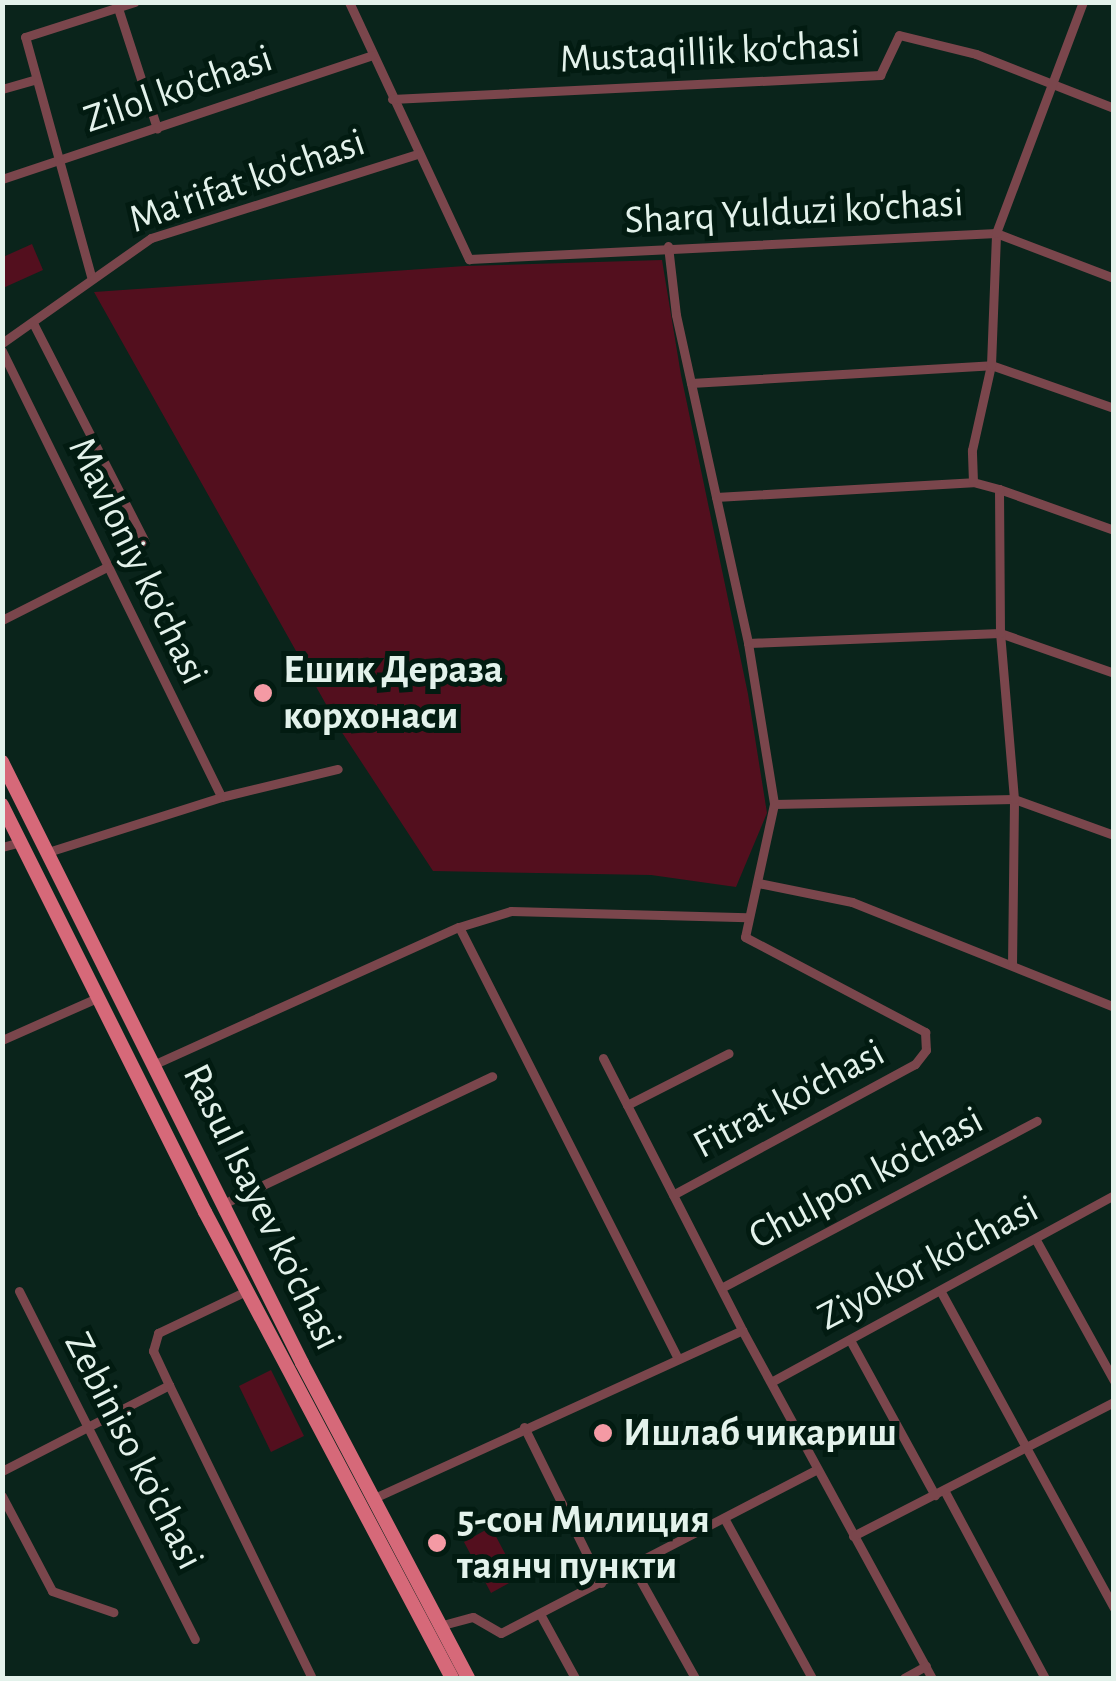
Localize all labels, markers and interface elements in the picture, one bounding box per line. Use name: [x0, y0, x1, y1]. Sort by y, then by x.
street label: Mustaqillik ko'chasi: [558, 20, 862, 84]
street label: Zilol ko'chasi: [77, 34, 279, 144]
street label: Ma'rifat ko'chasi: [123, 118, 371, 244]
street label: Sharq Yulduzi ko'chasi: [623, 179, 965, 245]
street label: Mavloniy ko'chasi: [58, 430, 218, 692]
place label: Ешик Дераза корхонаси: [283, 646, 503, 740]
marker: Ешик Дераза корхонаси: [252, 682, 274, 704]
street label: Fitrat ko'chasi: [685, 1029, 893, 1169]
street label: Rasul Isayev ko'chasi: [172, 1056, 352, 1358]
street label: Chulpon ko'chasi: [741, 1096, 991, 1260]
street label: Ziyokor ko'chasi: [810, 1185, 1046, 1341]
street label: Zebiniso ko'chasi: [54, 1325, 214, 1577]
place label: Ишлаб чикариш: [623, 1409, 897, 1457]
marker: Ишлаб чикариш: [592, 1422, 614, 1444]
place label: 5-сон Милиция таянч пункти: [457, 1496, 710, 1590]
marker: 5-сон Милиция таянч пункти: [426, 1532, 448, 1554]

